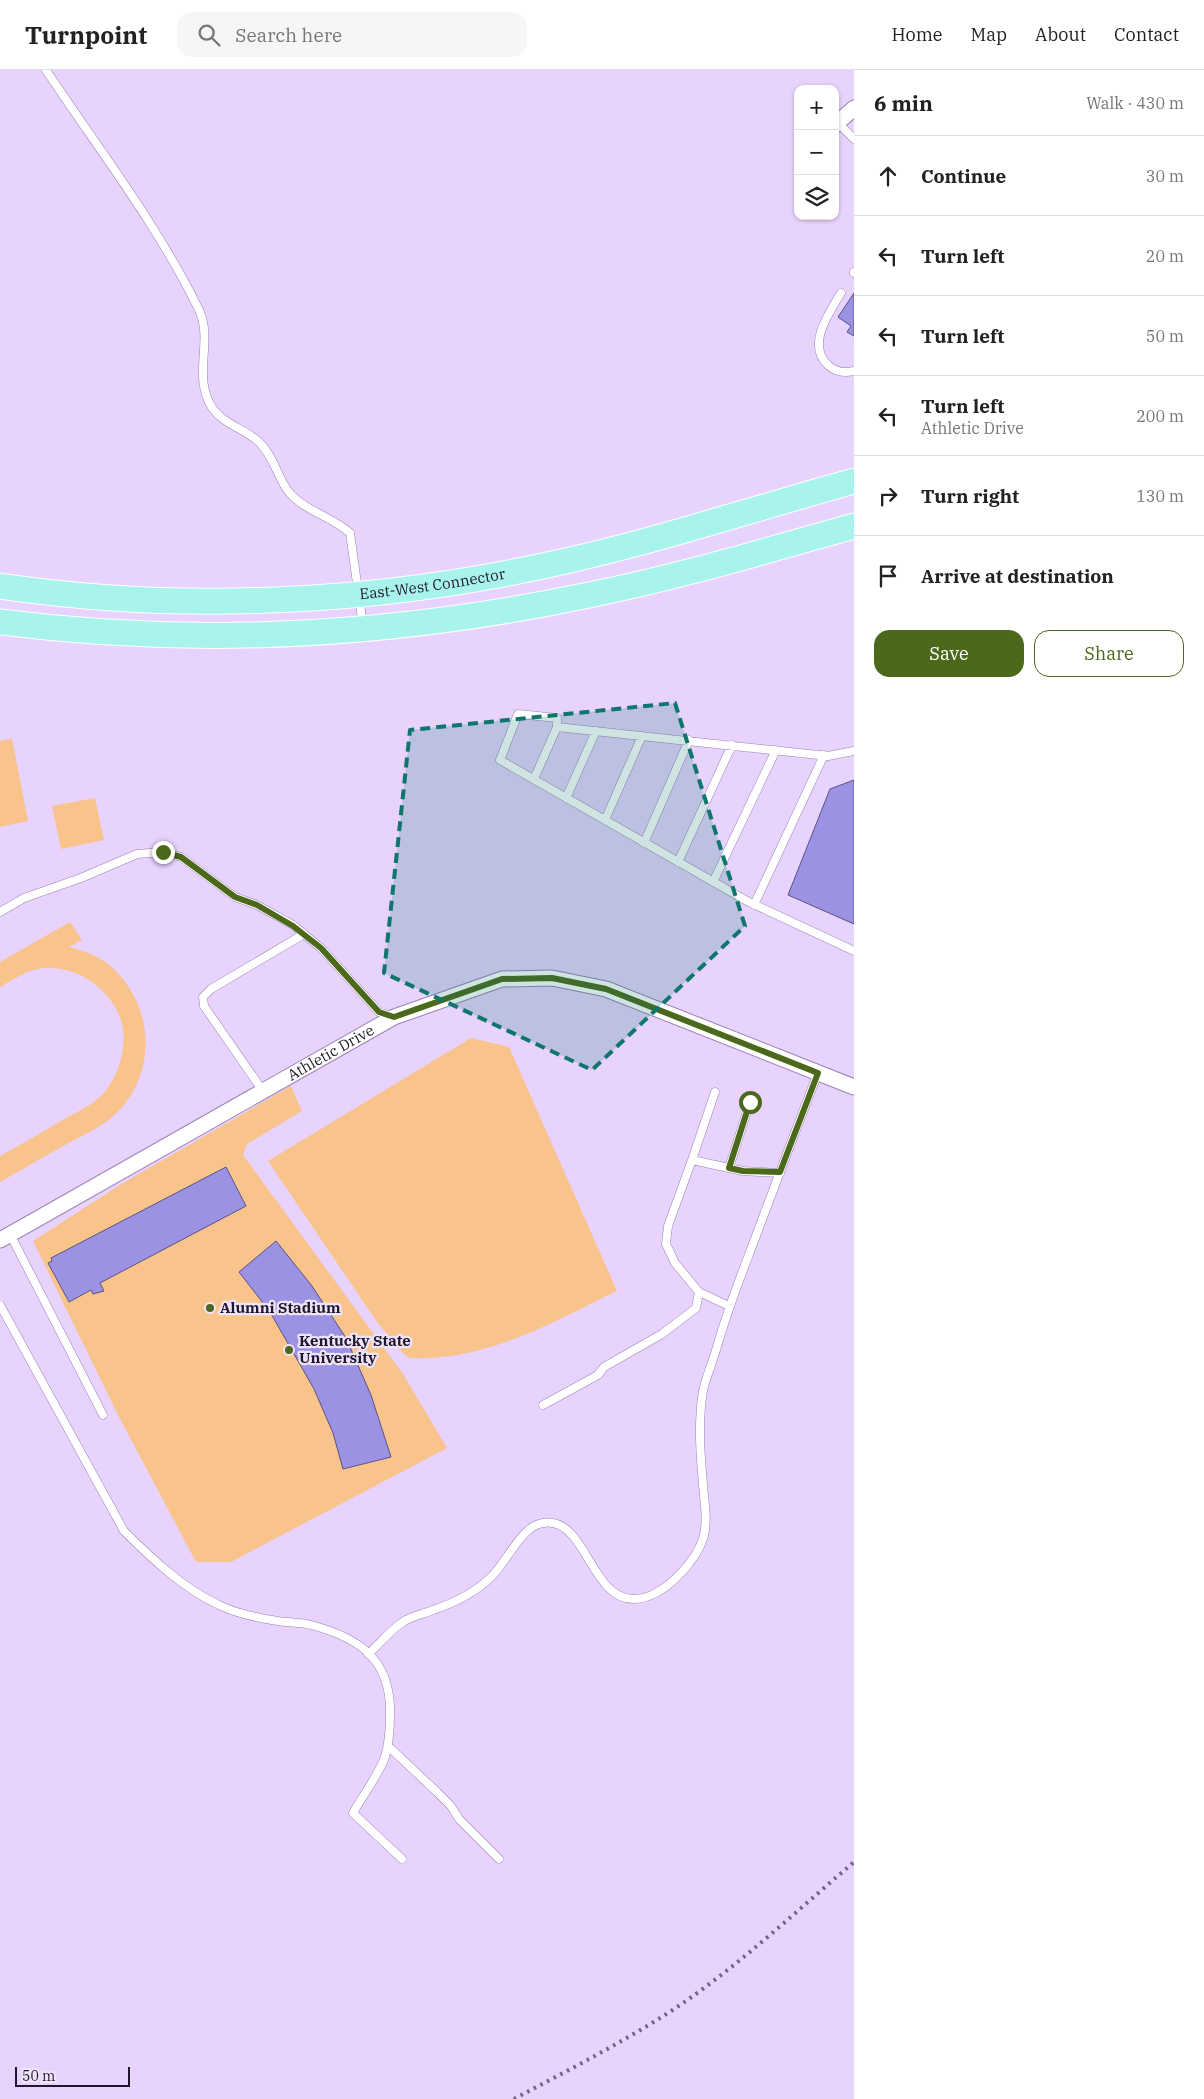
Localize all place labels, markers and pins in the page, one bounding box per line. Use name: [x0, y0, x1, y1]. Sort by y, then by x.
place label: Alumni Stadium: [220, 1298, 341, 1317]
marker: Alumni Stadium: [204, 1302, 216, 1314]
place label: Kentucky State University: [299, 1331, 411, 1367]
marker: Kentucky State University: [283, 1344, 295, 1356]

